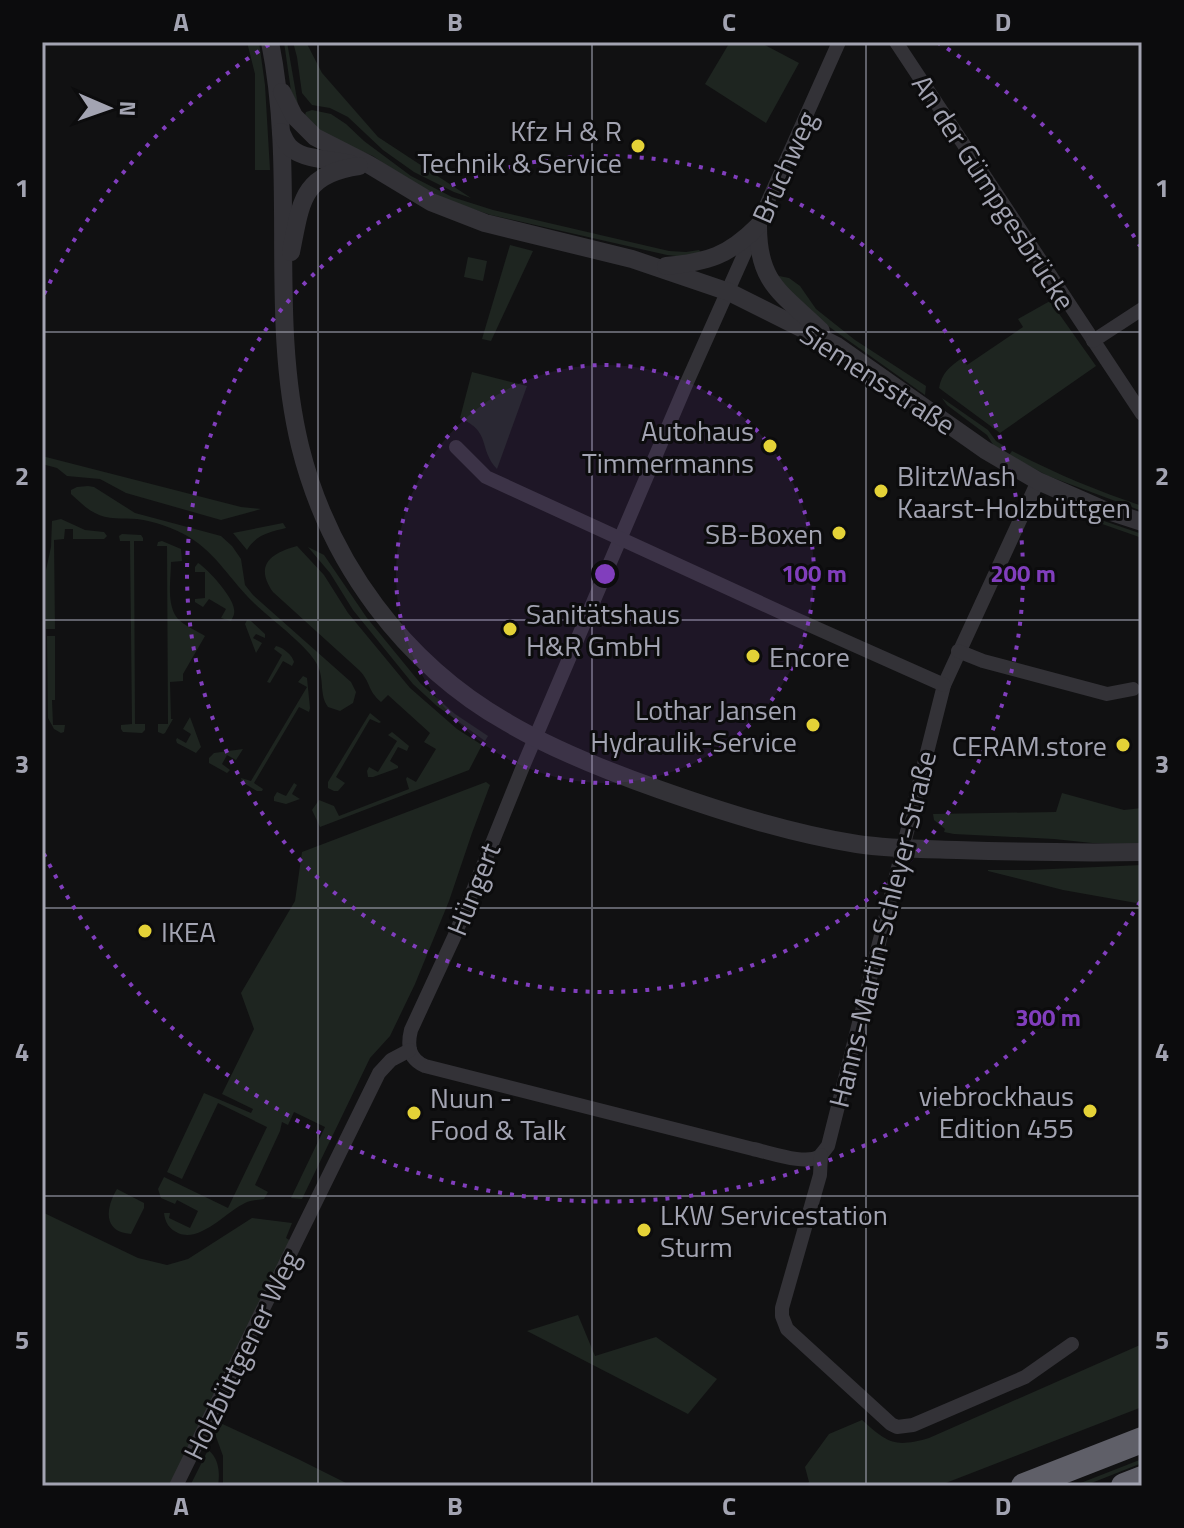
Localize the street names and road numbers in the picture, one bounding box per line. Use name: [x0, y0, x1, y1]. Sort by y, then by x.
street label: An der Gümpgesbrücke: [902, 66, 1086, 318]
street label: Bruchweg: [740, 104, 828, 230]
street label: Siemensstraße: [792, 313, 964, 445]
street label: Hanns-Martin-Schleyer-Straße: [817, 746, 947, 1112]
street label: Hüngert: [435, 836, 511, 942]
street label: Holzbüttgener Weg: [172, 1243, 310, 1467]

